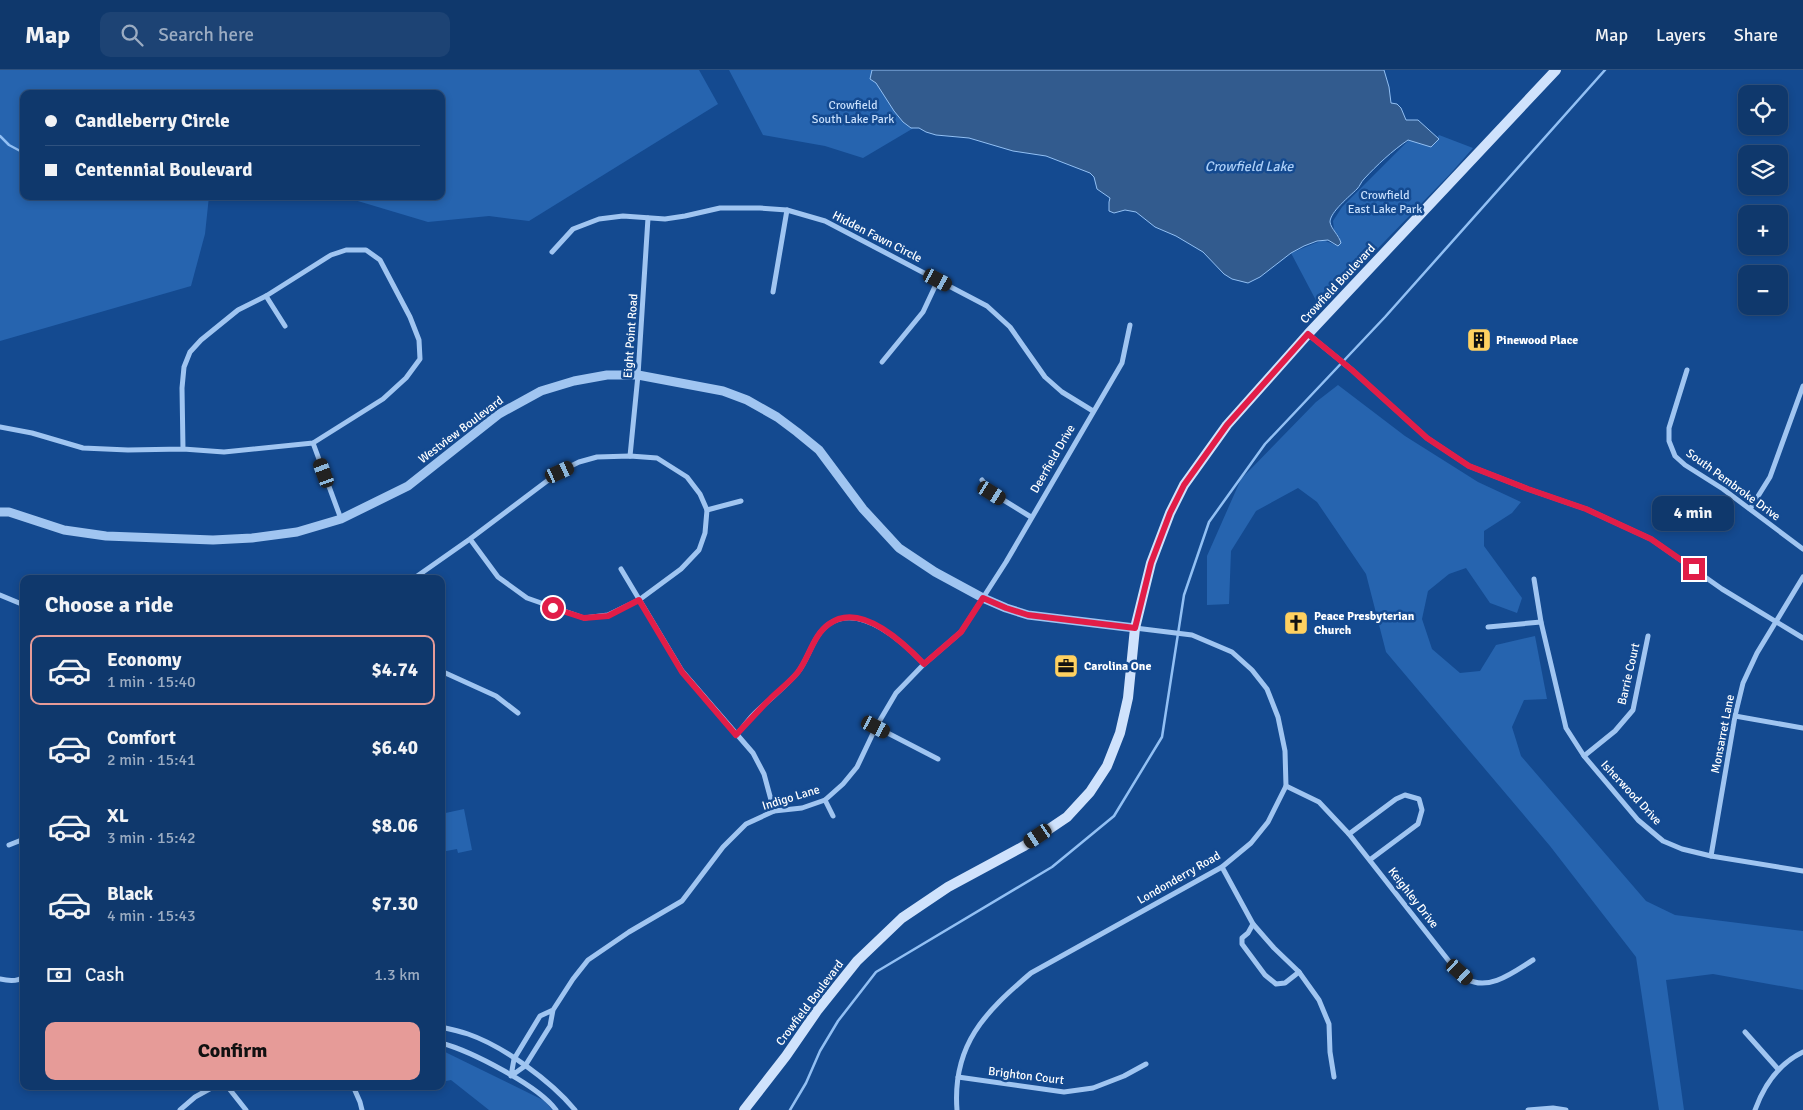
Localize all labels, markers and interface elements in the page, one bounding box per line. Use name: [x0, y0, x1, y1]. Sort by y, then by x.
search box: [100, 12, 450, 57]
text: Map: [25, 20, 70, 50]
icon: search: [118, 21, 146, 49]
text: Search here: [158, 23, 254, 47]
text: Map: [1595, 24, 1628, 46]
text: Layers: [1656, 24, 1706, 46]
text: Share: [1734, 24, 1778, 46]
map controls: [1738, 85, 1788, 315]
button: locate: [1738, 85, 1788, 135]
park label: Crowfield South Lake Park: [812, 98, 894, 127]
text: Candleberry Circle: [75, 109, 230, 133]
button: layers: [1738, 145, 1788, 195]
text: Centennial Boulevard: [75, 158, 252, 182]
water label: Crowfield Lake: [1205, 158, 1294, 175]
park label: Crowfield East Lake Park: [1348, 188, 1422, 217]
button: +: [1738, 205, 1788, 255]
street label: Hidden Fawn Circle: [830, 208, 924, 266]
street label: Crowfield Boulevard: [1297, 241, 1379, 327]
button: −: [1738, 265, 1788, 315]
car: [921, 266, 954, 294]
street label: Eight Point Road: [621, 293, 641, 379]
building icon: Pinewood Place: [1466, 327, 1492, 353]
place label: Pinewood Place: [1496, 333, 1578, 348]
street label: Westview Boulevard: [416, 393, 506, 467]
street label: Deerfield Drive: [1027, 422, 1079, 496]
street label: South Pembroke Drive: [1683, 446, 1783, 524]
car: [311, 456, 336, 490]
car: [543, 459, 576, 485]
car: [975, 479, 1008, 507]
callout: 4 min: [1653, 496, 1735, 532]
text: 4 min: [1674, 503, 1712, 523]
route end: [1683, 558, 1705, 580]
text: Choose a ride: [45, 591, 173, 618]
route start: [542, 597, 564, 619]
place label: Peace Presbyterian Church: [1314, 609, 1415, 638]
church icon: Peace Presbyterian Church: [1283, 610, 1309, 636]
street label: Barrie Court: [1615, 642, 1643, 706]
icon: car: [47, 648, 92, 693]
text: Economy: [107, 648, 181, 672]
office icon: Carolina One: [1053, 653, 1079, 679]
text: $4.74: [372, 658, 418, 682]
place label: Carolina One: [1084, 659, 1151, 674]
text: 1 min · 15:40: [107, 672, 196, 692]
street label: Monsarret Lane: [1708, 693, 1738, 775]
car: [859, 714, 892, 740]
icon: car: [47, 726, 92, 771]
text: Comfort: [107, 726, 176, 750]
text: $6.40: [372, 736, 418, 760]
text: 2 min · 15:41: [107, 750, 196, 770]
street label: Isherwood Drive: [1597, 758, 1665, 828]
street label: Indigo Lane: [760, 782, 822, 814]
icon: car: [47, 804, 92, 849]
text: XL: [107, 804, 129, 828]
text: $8.06: [372, 814, 418, 838]
car: [1021, 821, 1054, 851]
text: 3 min · 15:42: [107, 828, 196, 848]
street label: Londonderry Road: [1135, 848, 1223, 908]
street label: Keighley Drive: [1384, 864, 1442, 932]
icon: car: [47, 882, 92, 927]
text: Black: [107, 882, 153, 906]
text: $7.30: [372, 892, 418, 916]
text: 4 min · 15:43: [107, 906, 196, 926]
car: [1443, 956, 1476, 988]
street label: Crowfield Boulevard: [773, 957, 847, 1049]
icon: cash: [45, 961, 73, 989]
text: Cash: [85, 963, 125, 987]
text: 1.3 km: [374, 965, 420, 985]
button: Confirm: [45, 1022, 420, 1080]
street label: Brighton Court: [987, 1064, 1065, 1088]

